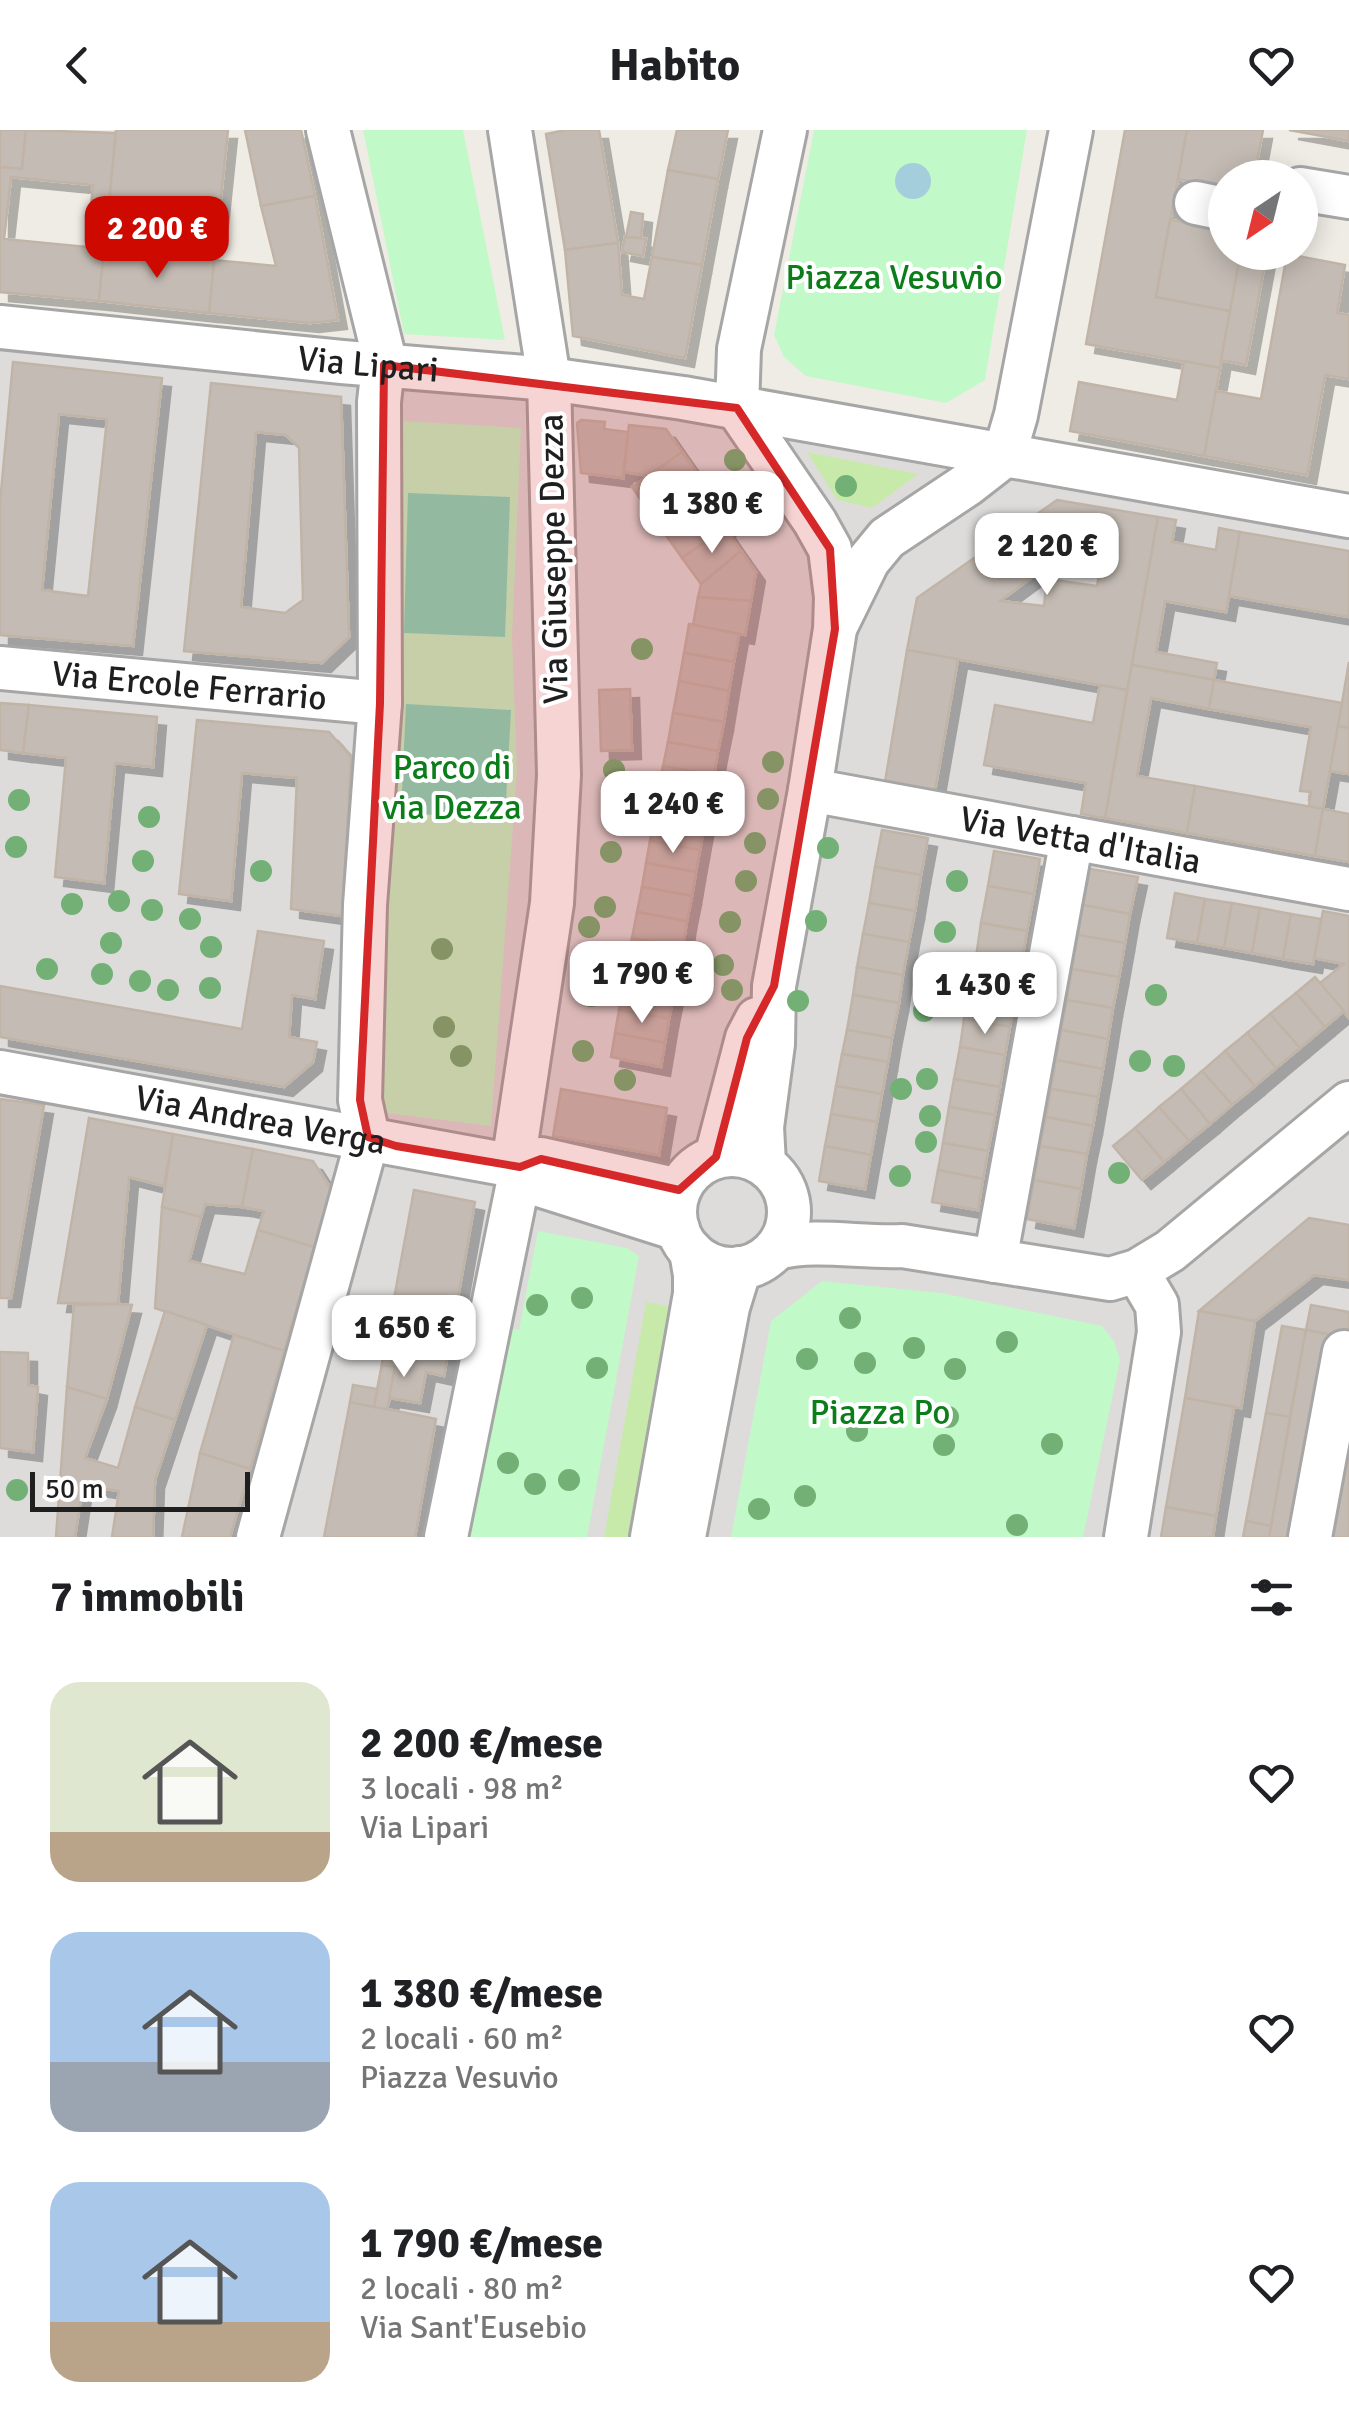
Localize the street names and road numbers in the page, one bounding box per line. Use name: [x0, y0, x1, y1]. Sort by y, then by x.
street label: Via Lipari: [295, 337, 440, 392]
street label: Via Giuseppe Dezza: [529, 413, 578, 705]
street label: Via Ercole Ferrario: [50, 652, 329, 720]
street label: Via Vetta d'Italia: [956, 797, 1204, 883]
street label: Via Andrea Verga: [132, 1076, 389, 1164]

